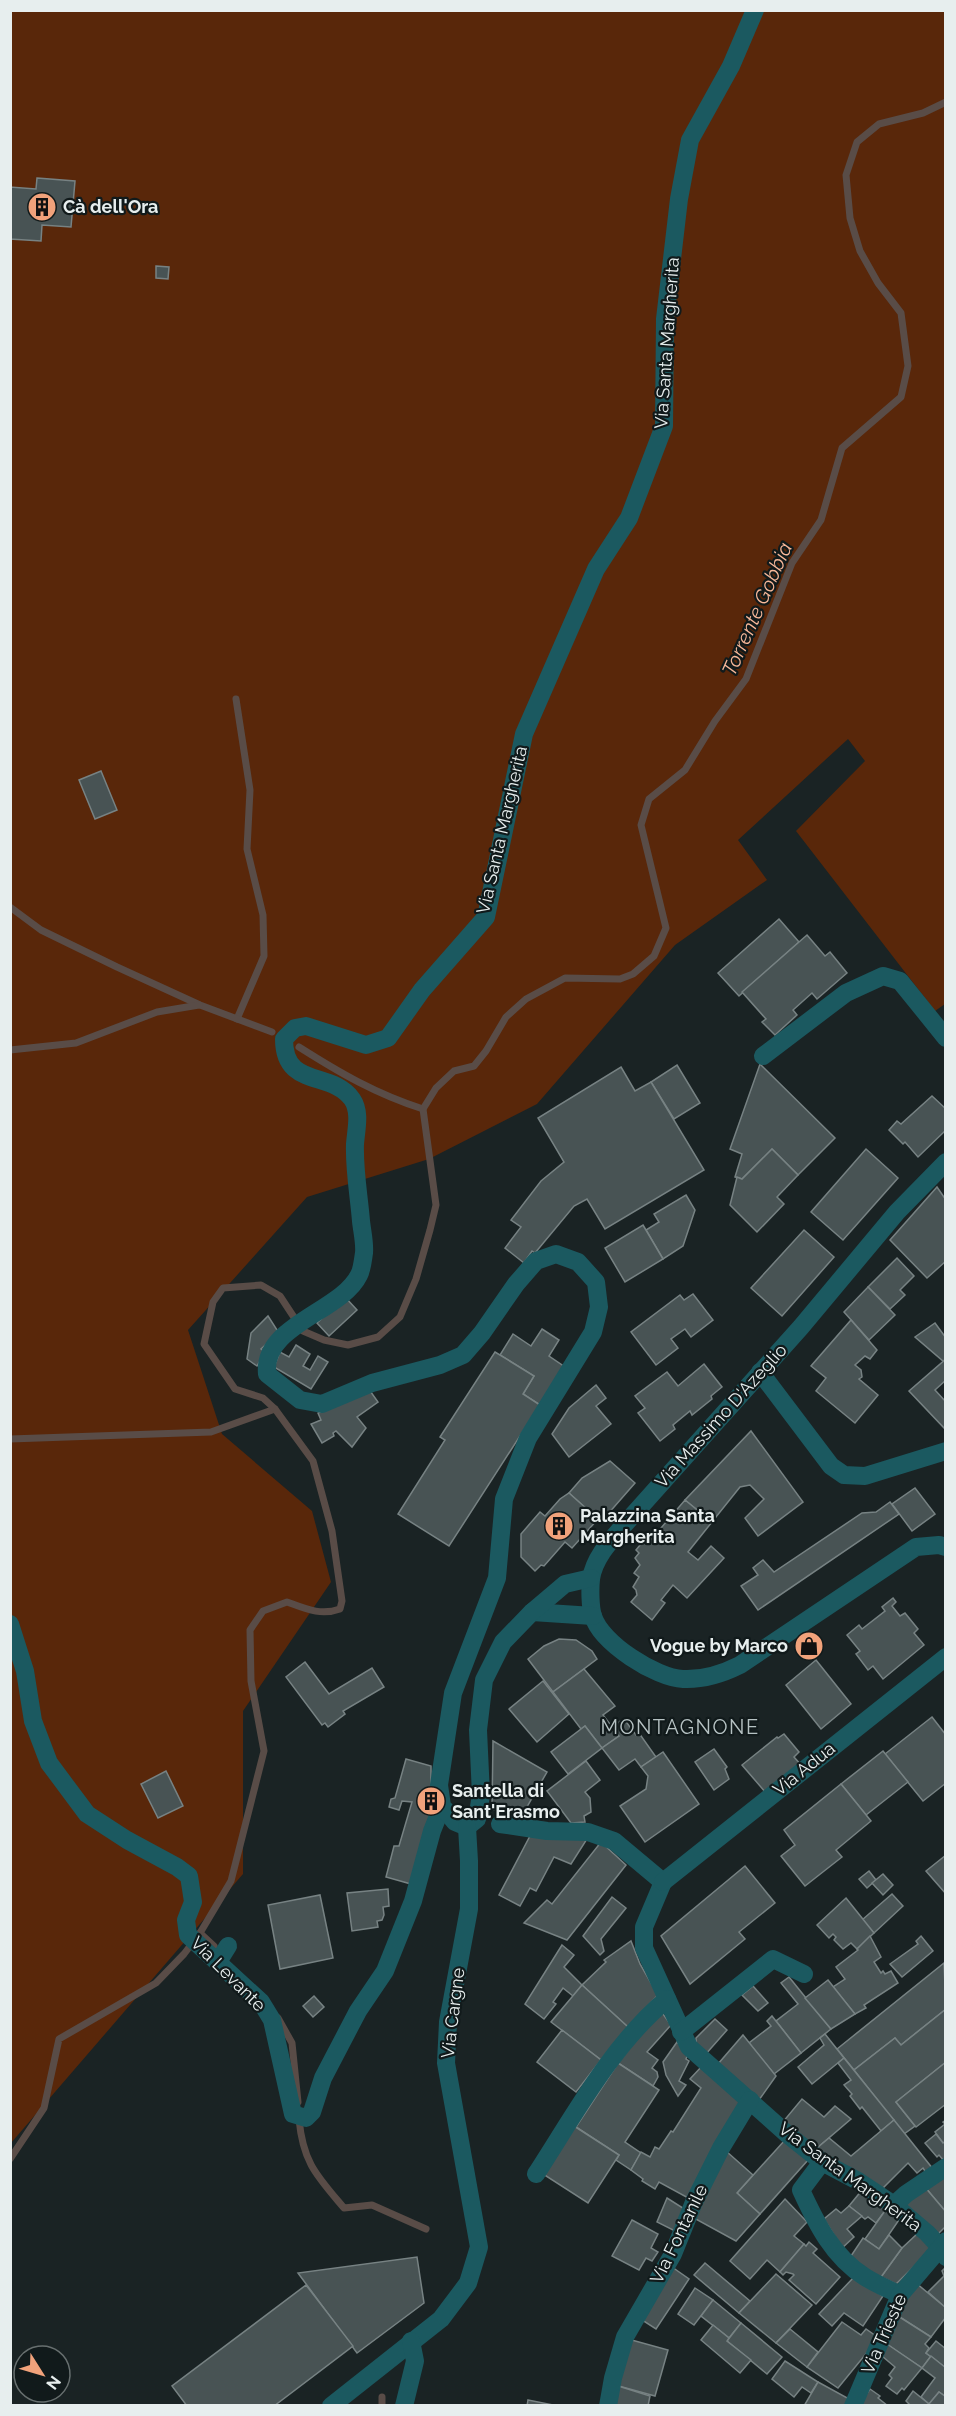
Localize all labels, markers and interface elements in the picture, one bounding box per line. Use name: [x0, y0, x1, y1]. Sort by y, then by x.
building icon: Cà dell'Ora: [26, 191, 58, 223]
place label: Cà dell'Ora: [63, 196, 158, 217]
street label: Via Santa Margherita: [650, 256, 683, 429]
water label: Torrente Gobbia: [717, 539, 797, 679]
street label: Via Santa Margherita: [472, 744, 531, 916]
street label: Via Massimo D'Azeglio: [650, 1339, 791, 1492]
place label: Palazzina Santa Margherita: [580, 1505, 715, 1547]
building icon: Palazzina Santa Margherita: [543, 1510, 575, 1542]
shop icon: Vogue by Marco: [793, 1630, 825, 1662]
place label: Vogue by Marco: [650, 1635, 788, 1656]
district label: MONTAGNONE: [600, 1715, 760, 1739]
street label: Via Adua: [768, 1737, 839, 1800]
place label: Santella di Sant'Erasmo: [452, 1780, 560, 1822]
building icon: Santella di Sant'Erasmo: [415, 1785, 447, 1817]
street label: Via Levante: [187, 1932, 270, 2016]
street label: Via Cargne: [437, 1966, 469, 2059]
street label: Via Santa Margherita: [775, 2118, 926, 2236]
street label: Via Fontanile: [646, 2181, 712, 2287]
street label: Via Trieste: [857, 2290, 911, 2377]
north arrow: [12, 2344, 72, 2404]
text: N: [42, 2372, 65, 2393]

